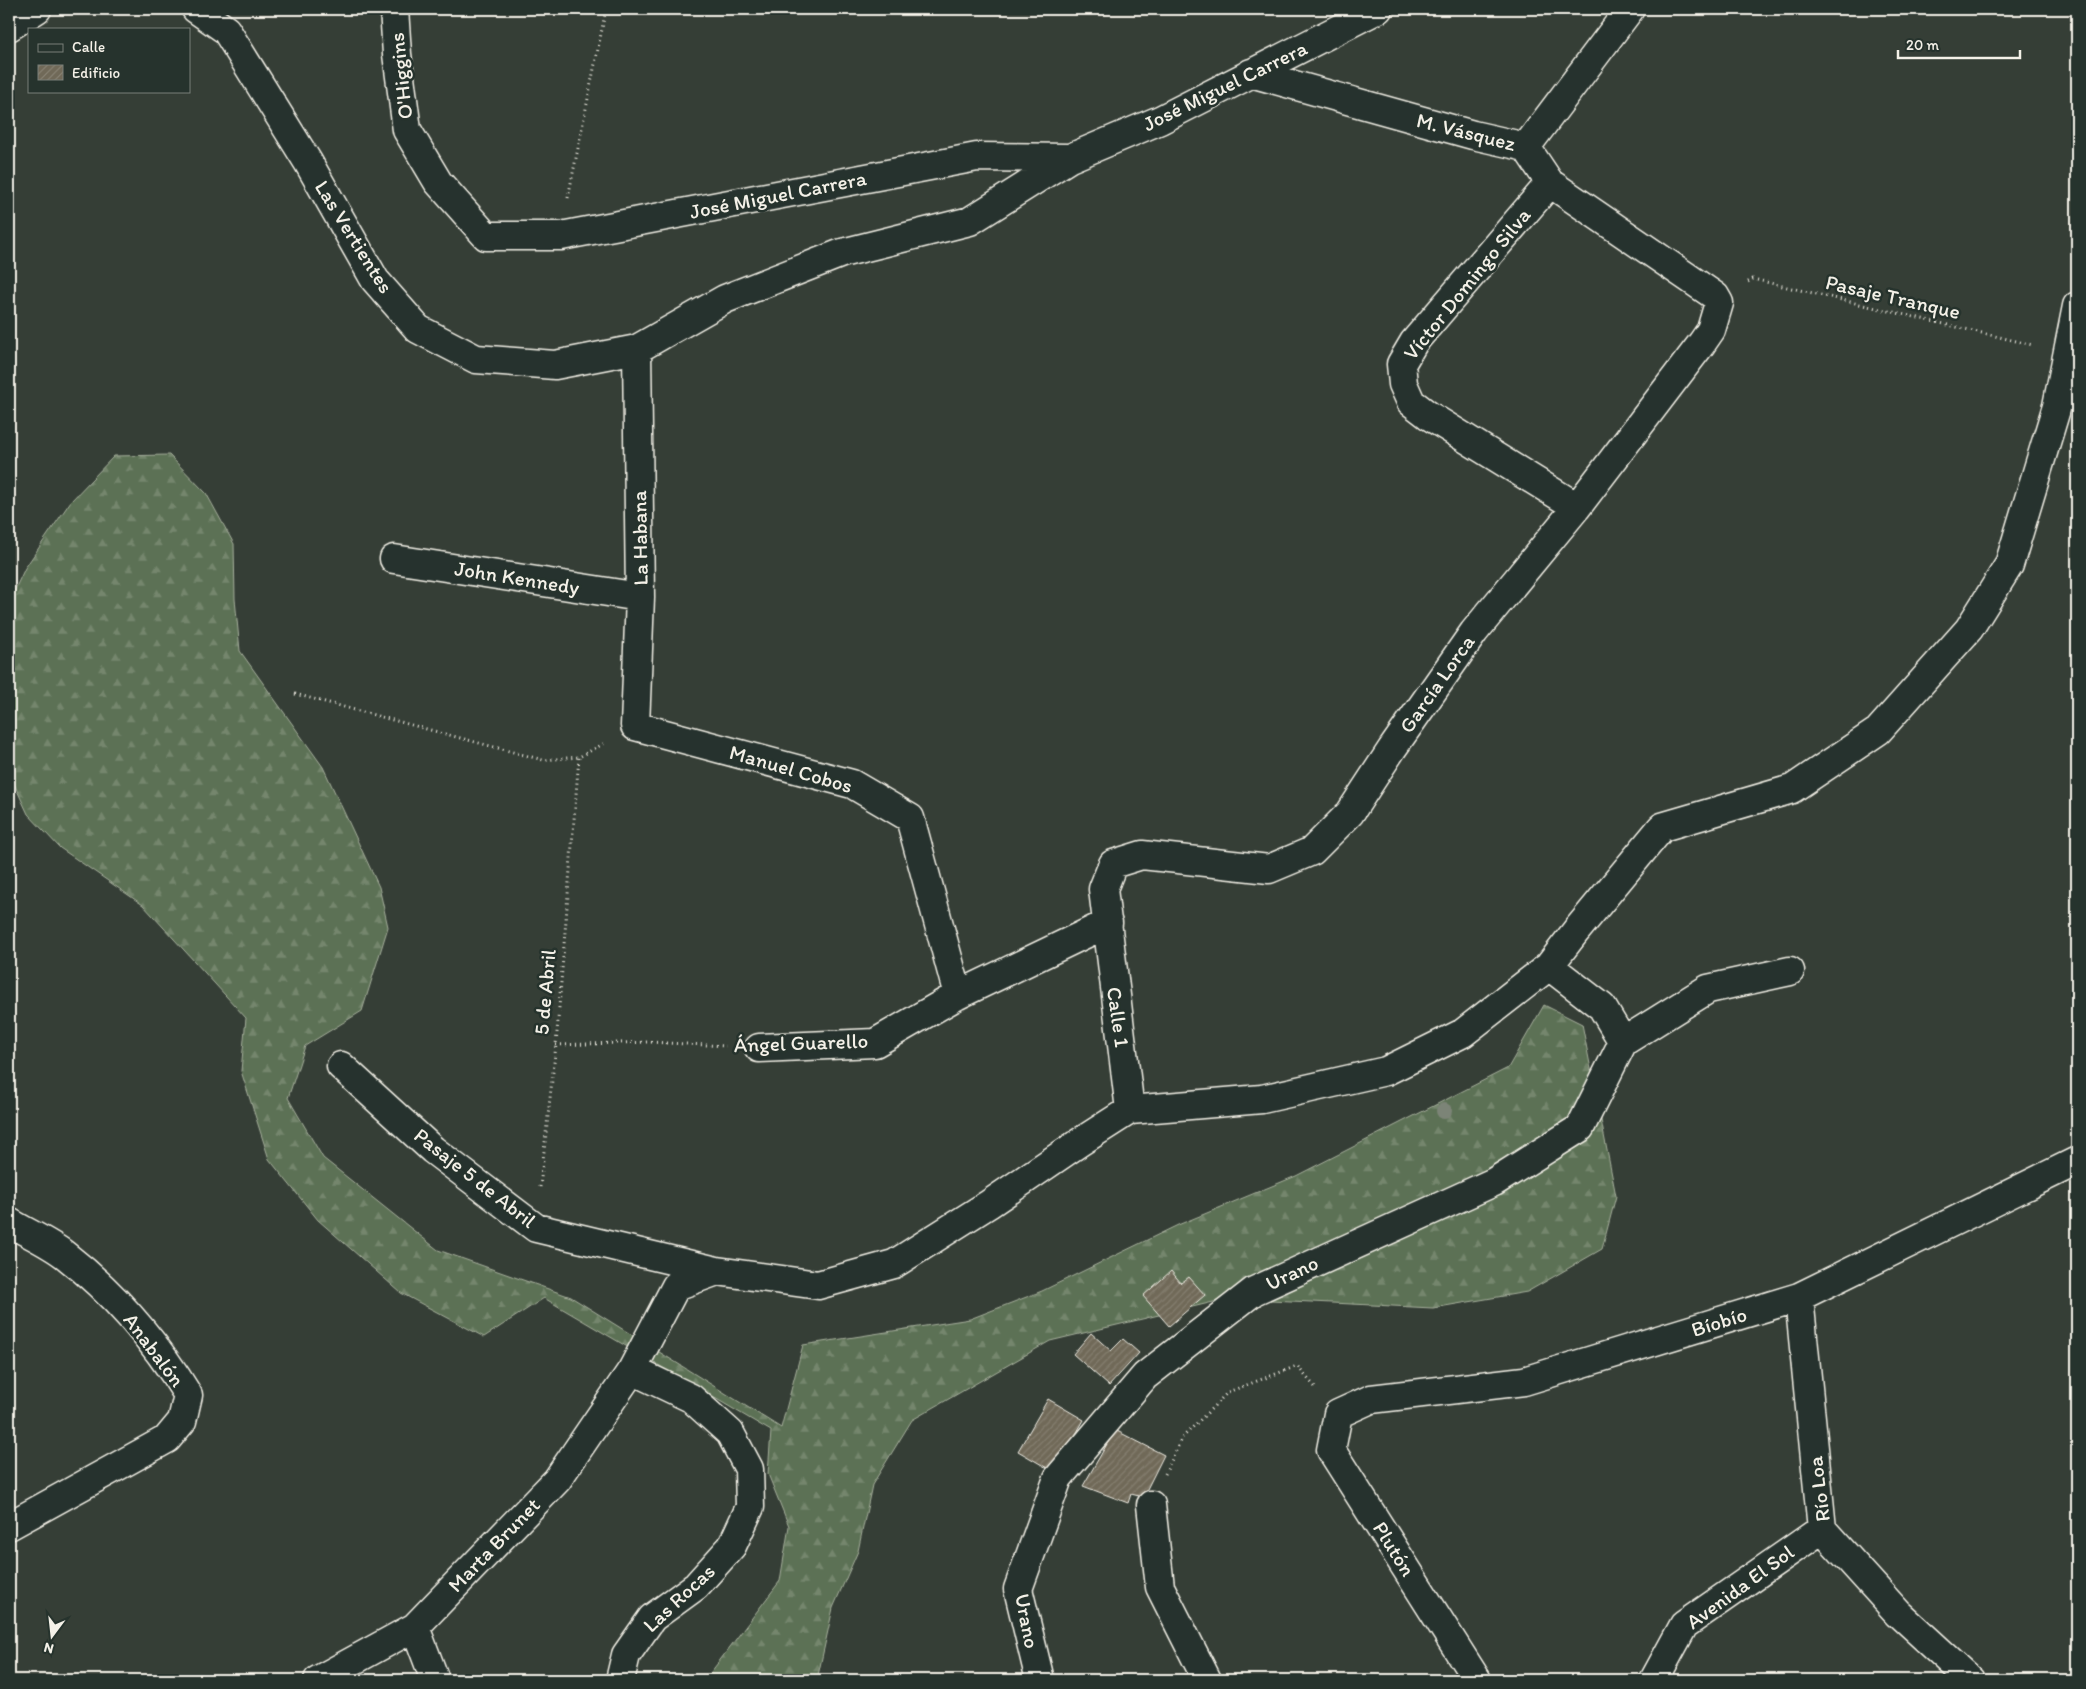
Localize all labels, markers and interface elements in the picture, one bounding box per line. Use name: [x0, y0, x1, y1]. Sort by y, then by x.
legend: [28, 28, 190, 92]
scale bar: [1898, 28, 2021, 60]
street label: O'Higgins: [384, 31, 417, 121]
street label: José Miguel Carrera: [1139, 35, 1311, 136]
text: 20 m: [1906, 36, 1940, 54]
text: Calle: [72, 38, 105, 56]
text: Edificio: [72, 64, 120, 82]
street label: M. Vásquez: [1414, 107, 1518, 156]
street label: José Miguel Carrera: [687, 165, 868, 224]
street label: Las Vertientes: [310, 176, 399, 298]
street label: Víctor Domingo Silva: [1398, 203, 1536, 365]
street label: Pasaje Tranque: [1823, 269, 1963, 324]
street label: La Habana: [626, 490, 653, 586]
street label: John Kennedy: [453, 555, 581, 600]
street label: García Lorca: [1394, 630, 1480, 738]
street label: Manuel Cobos: [727, 739, 856, 798]
street label: 5 de Abril: [528, 948, 561, 1036]
street label: Calle 1: [1102, 985, 1135, 1049]
street label: Ángel Guarello: [733, 1028, 869, 1057]
street label: Pasaje 5 de Abril: [410, 1122, 541, 1233]
street label: Urano: [1262, 1250, 1322, 1296]
street label: Bíobío: [1688, 1301, 1750, 1342]
street label: Anabalón: [119, 1308, 190, 1392]
street label: Río Loa: [1802, 1455, 1835, 1523]
street label: Marta Brunet: [442, 1492, 545, 1597]
street label: Plutón: [1368, 1517, 1421, 1581]
street label: Avenida El Sol: [1681, 1539, 1799, 1634]
street label: Las Rocas: [638, 1558, 720, 1637]
street label: Urano: [1010, 1591, 1045, 1650]
north arrow: [28, 1612, 78, 1662]
text: N: [42, 1639, 56, 1658]

